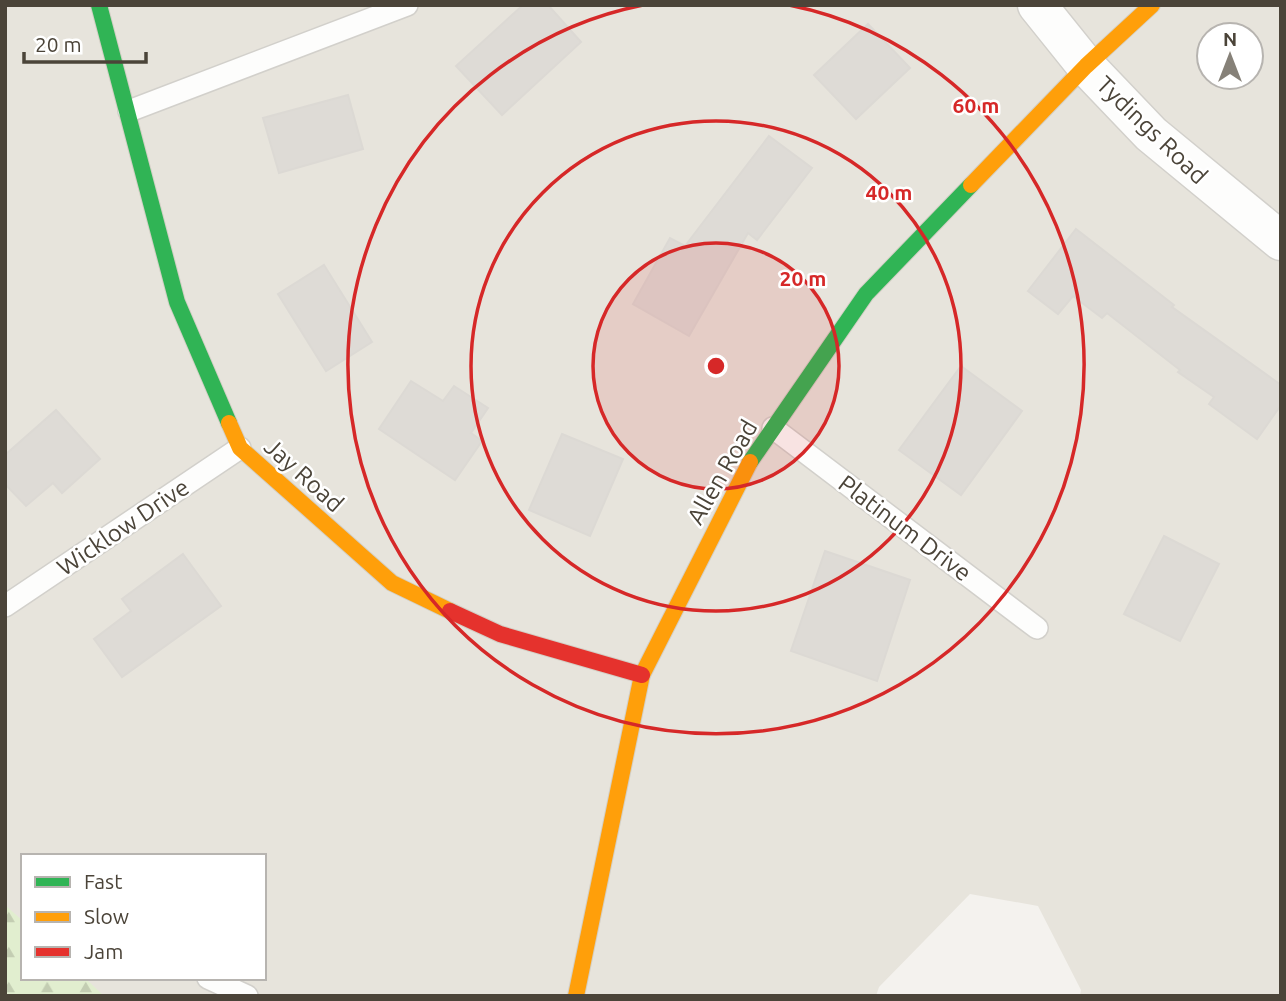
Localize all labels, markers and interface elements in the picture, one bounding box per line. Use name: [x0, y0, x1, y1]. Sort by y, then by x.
scale bar: [24, 21, 147, 65]
north arrow: [1195, 21, 1265, 91]
text: N: [1223, 28, 1237, 50]
text: 20 m: [35, 32, 82, 56]
street label: Tydings Road: [1091, 71, 1213, 189]
text: 60 m: [953, 93, 999, 117]
text: 40 m: [866, 180, 912, 204]
text: 20 m: [780, 266, 826, 290]
centre of rings: [704, 354, 728, 378]
street label: Allen Road: [681, 415, 763, 529]
street label: Jay Road: [259, 433, 349, 517]
street label: Platinum Drive: [834, 469, 976, 587]
street label: Wicklow Drive: [52, 473, 194, 581]
legend: [21, 854, 266, 980]
text: Fast: [84, 869, 122, 893]
text: Slow: [84, 904, 129, 928]
text: Jam: [84, 939, 123, 963]

